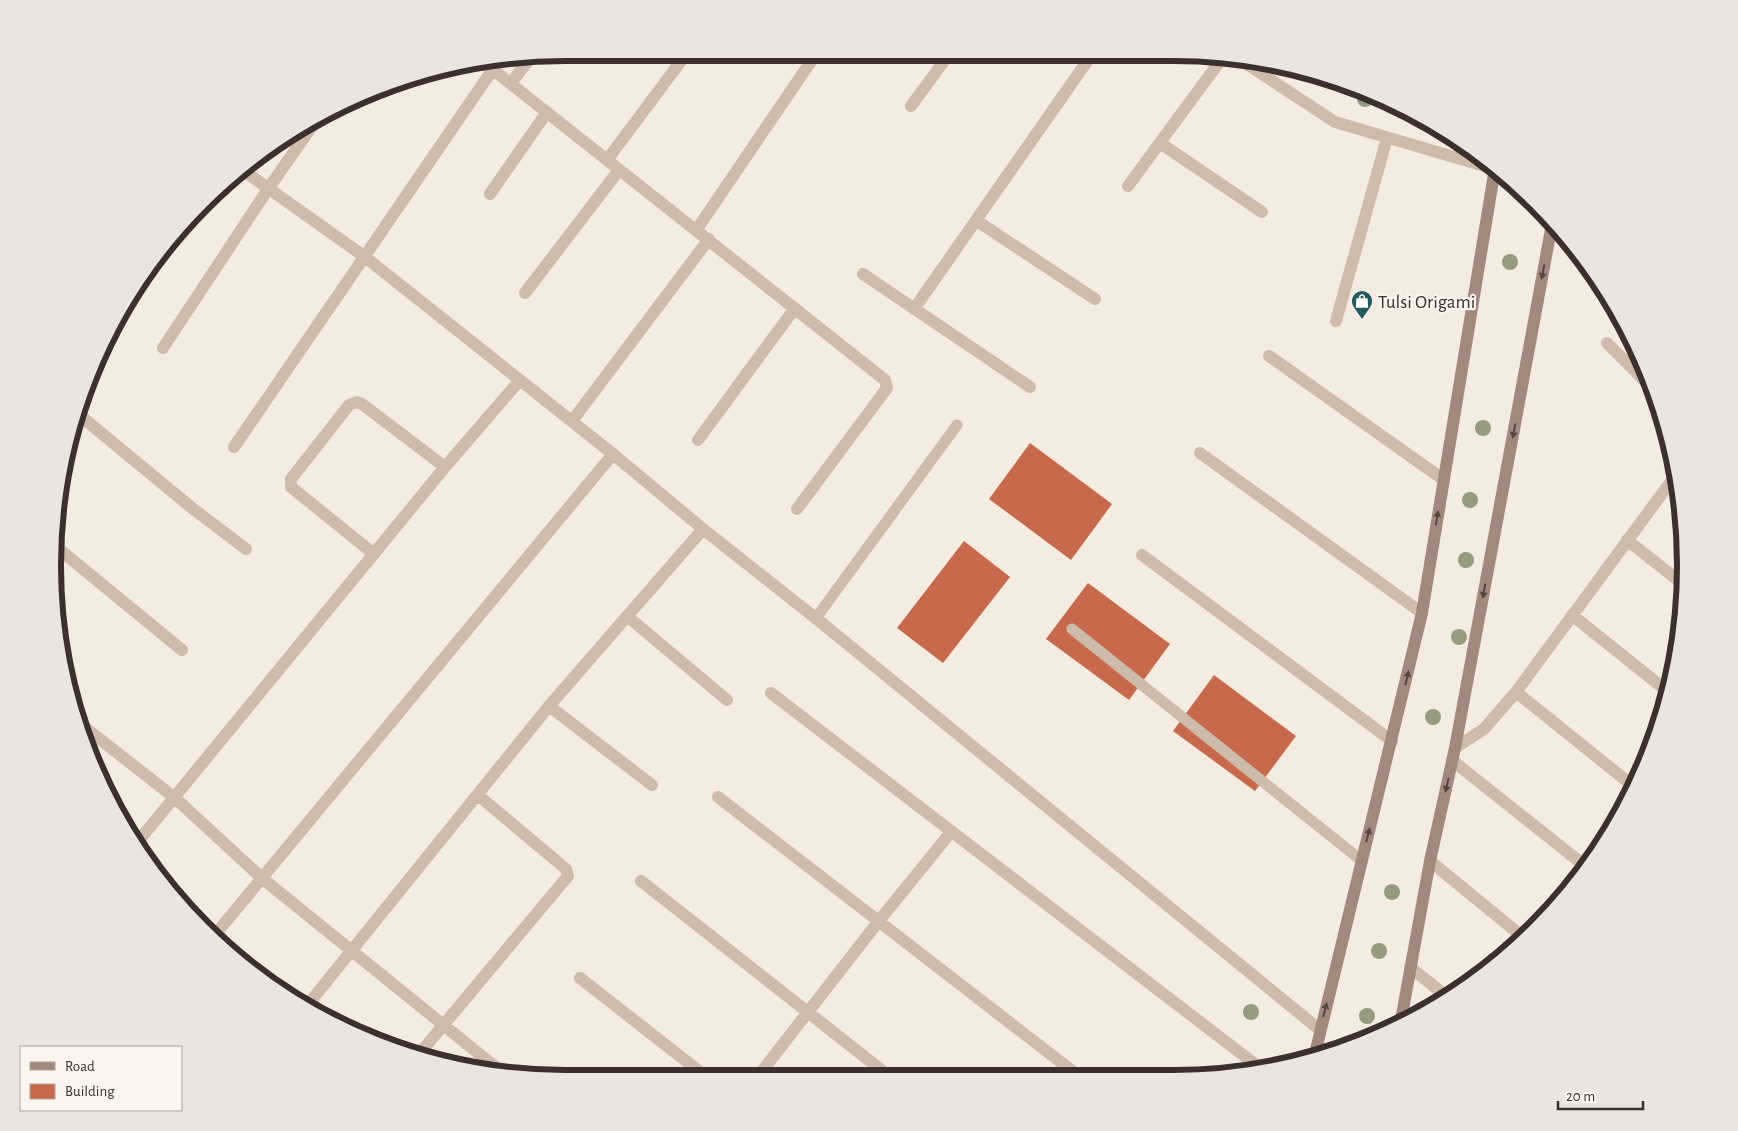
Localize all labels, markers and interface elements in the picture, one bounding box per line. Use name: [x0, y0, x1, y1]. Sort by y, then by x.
one-way arrow: [1539, 264, 1547, 279]
shop icon: Tulsi Origami: [1350, 289, 1374, 320]
place label: Tulsi Origami: [1378, 293, 1475, 312]
one-way arrow: [1509, 424, 1517, 440]
one-way arrow: [1434, 510, 1442, 526]
one-way arrow: [1480, 584, 1488, 600]
one-way arrow: [1403, 670, 1411, 685]
one-way arrow: [1443, 778, 1451, 794]
one-way arrow: [1364, 828, 1372, 843]
one-way arrow: [1321, 1003, 1329, 1018]
legend: [20, 1046, 182, 1111]
text: Road: [65, 1059, 95, 1074]
scale bar: [1558, 1078, 1643, 1110]
text: Building: [65, 1084, 115, 1099]
text: 20 m: [1566, 1089, 1595, 1104]

